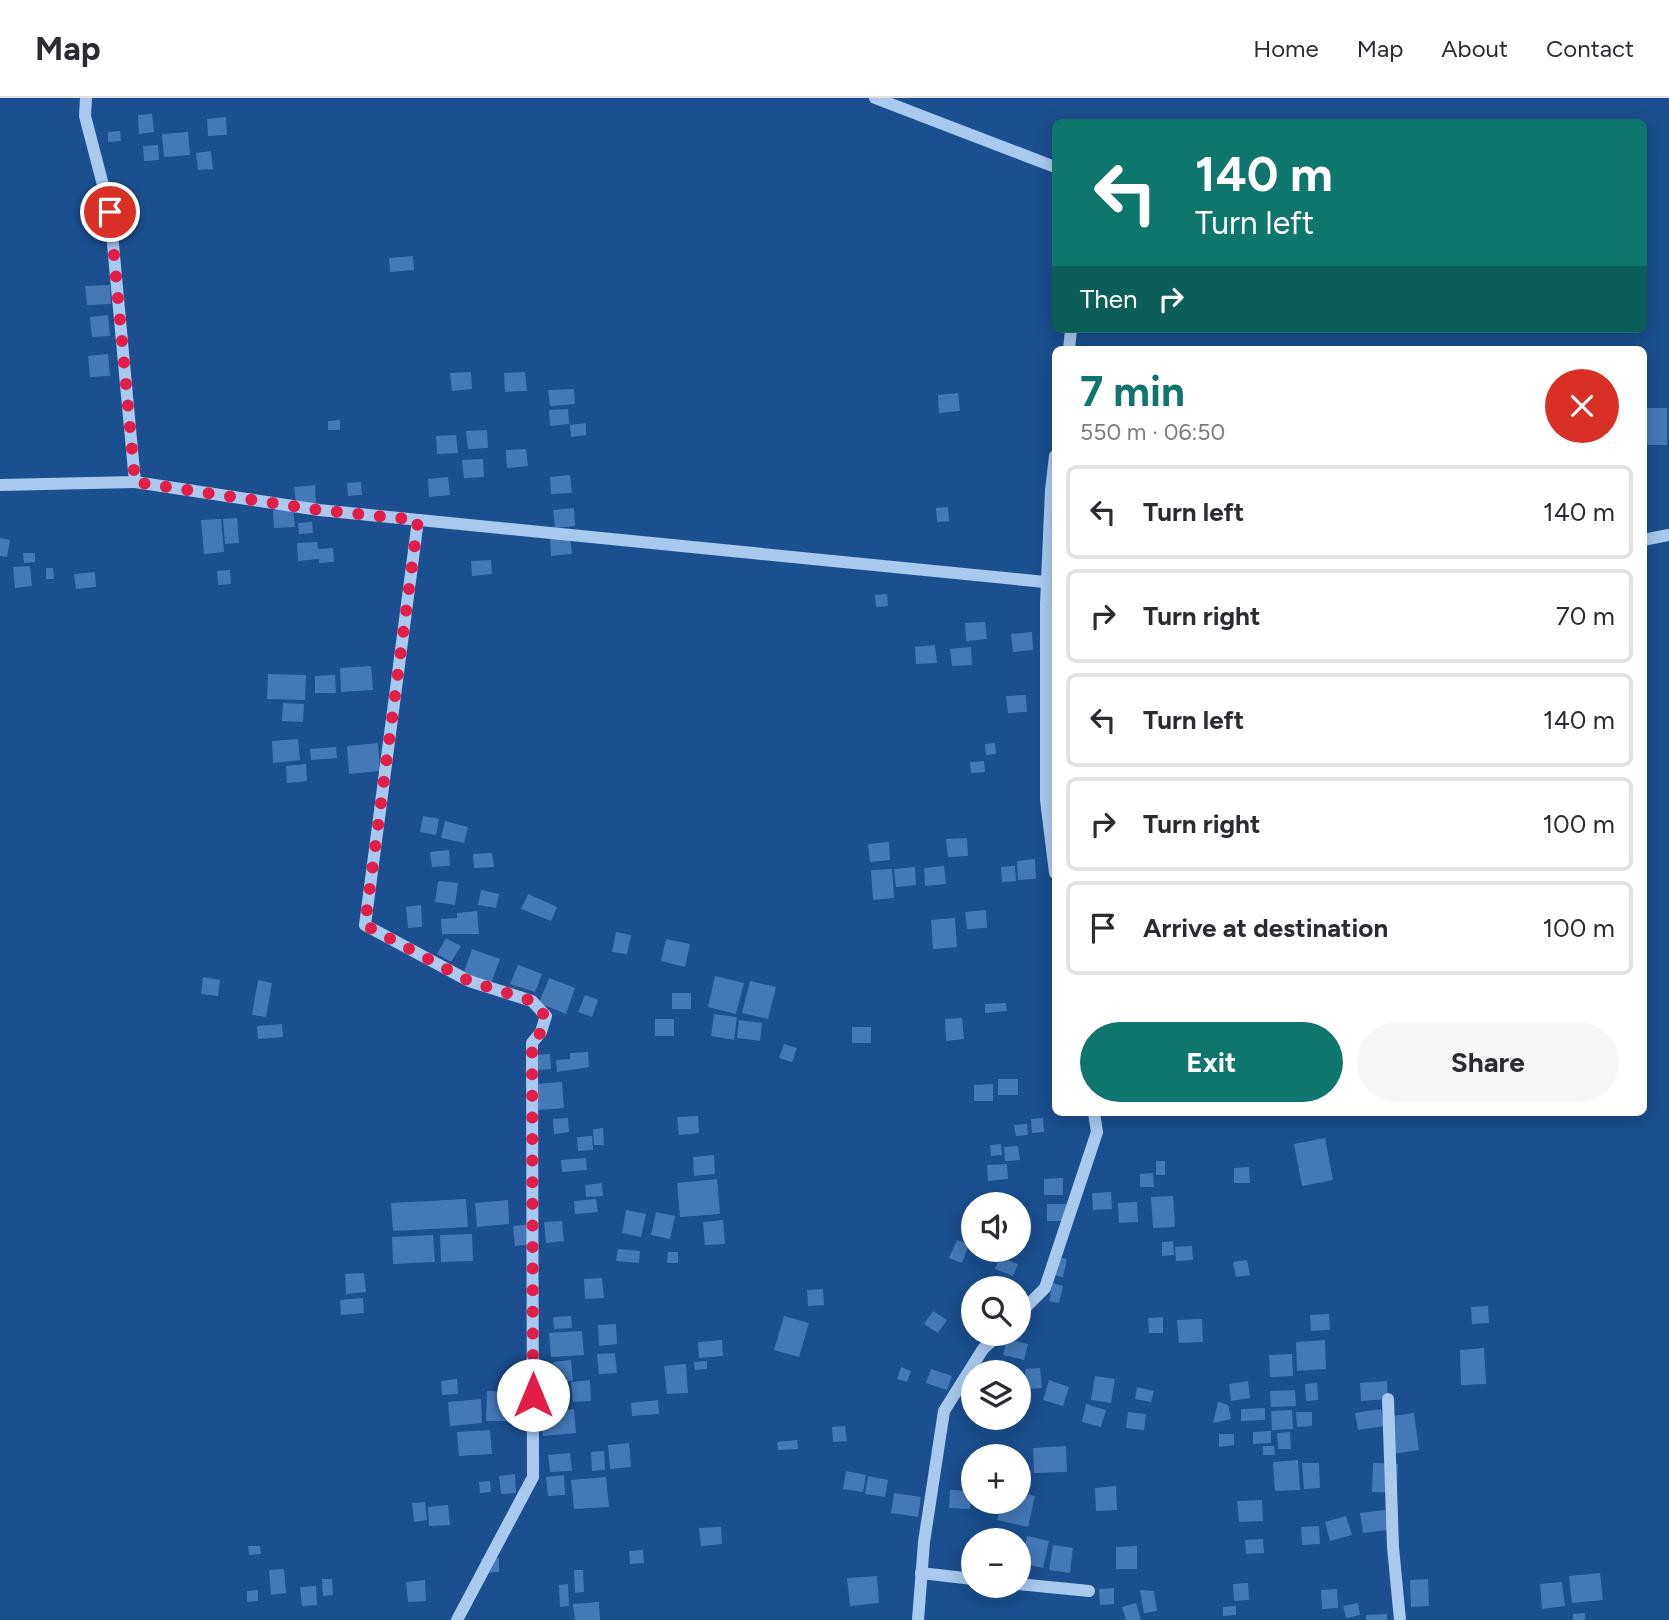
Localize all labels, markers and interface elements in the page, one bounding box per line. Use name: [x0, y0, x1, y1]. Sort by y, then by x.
text: Map: [35, 29, 101, 68]
text: Home: [1253, 34, 1319, 63]
text: Map: [1357, 34, 1403, 63]
text: About: [1441, 34, 1508, 63]
text: Contact: [1546, 34, 1634, 63]
text: 140 m: [1195, 144, 1333, 203]
icon: left: [1080, 147, 1171, 238]
pin: [80, 182, 140, 242]
icon: arrive: [91, 193, 129, 231]
text: Turn left: [1195, 204, 1314, 242]
icon: right: [1152, 280, 1190, 318]
text: Then: [1080, 283, 1138, 315]
text: 7 min: [1080, 366, 1185, 417]
button: close: [1545, 369, 1619, 443]
text: 550 m · 06:50: [1080, 418, 1225, 446]
icon: left: [1084, 493, 1122, 531]
text: Turn left: [1143, 496, 1244, 528]
text: 140 m: [1543, 496, 1615, 528]
icon: right: [1084, 597, 1122, 635]
text: Turn right: [1143, 600, 1260, 632]
text: 70 m: [1556, 600, 1615, 632]
icon: left: [1084, 701, 1122, 739]
text: Turn left: [1143, 704, 1244, 736]
text: 140 m: [1543, 704, 1615, 736]
icon: right: [1084, 805, 1122, 843]
text: Turn right: [1143, 808, 1260, 840]
text: 100 m: [1542, 808, 1615, 840]
icon: arrive: [1084, 909, 1122, 947]
text: Arrive at destination: [1143, 912, 1388, 944]
text: 100 m: [1542, 912, 1615, 944]
button: Exit: [1080, 1022, 1343, 1102]
button: Share: [1357, 1022, 1619, 1102]
map controls: [961, 1192, 1031, 1598]
button: sound: [961, 1192, 1031, 1262]
button: search: [961, 1276, 1031, 1346]
position arrow: [496, 1358, 570, 1432]
button: layers: [961, 1360, 1031, 1430]
button: +: [961, 1444, 1031, 1514]
button: −: [961, 1528, 1031, 1598]

